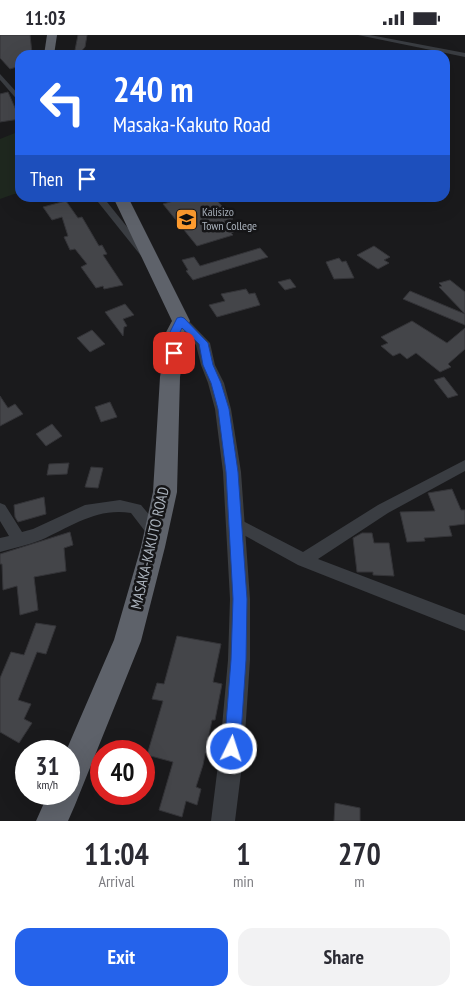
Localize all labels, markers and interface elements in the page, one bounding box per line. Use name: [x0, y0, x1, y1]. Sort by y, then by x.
text: 11:03: [25, 6, 66, 30]
text: 240 m: [113, 66, 194, 112]
icon: left: [30, 70, 95, 135]
text: Masaka-Kakuto Road: [113, 110, 271, 138]
icon: arrive: [73, 165, 101, 193]
text: Then: [30, 167, 63, 191]
place label: Kalisizo Town College: [202, 204, 257, 233]
school or university icon: Kalisizo Town College: [174, 207, 198, 231]
pin: [153, 332, 195, 374]
icon: arrive: [160, 339, 188, 367]
street label: MASAKA-KAKUTO ROAD: [126, 485, 173, 611]
position arrow: [205, 722, 257, 774]
speed limit sign: 40: [90, 740, 155, 805]
text: 31: [36, 750, 59, 782]
text: km/h: [37, 777, 58, 792]
text: 11:04: [84, 834, 149, 873]
text: 1: [236, 834, 251, 873]
text: 270: [338, 834, 381, 873]
text: Arrival: [98, 871, 135, 891]
text: min: [233, 871, 254, 891]
text: m: [354, 871, 365, 891]
button: Exit: [15, 928, 228, 986]
button: Share: [238, 928, 450, 986]

